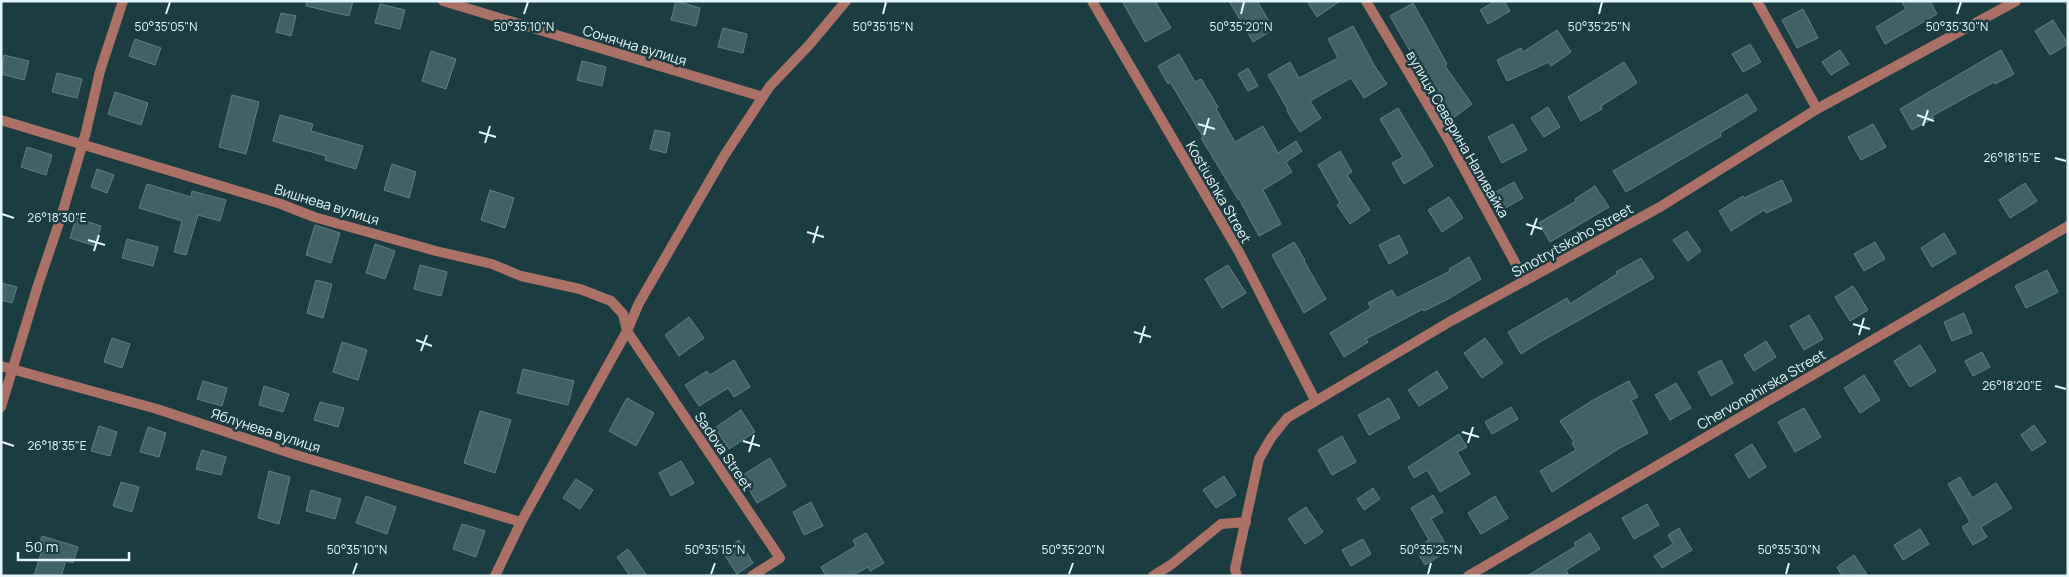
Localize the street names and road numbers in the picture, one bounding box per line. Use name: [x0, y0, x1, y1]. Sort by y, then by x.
street label: Сонячна вулиця: [581, 20, 689, 70]
street label: вулиця Северина Наливайка: [1402, 47, 1514, 221]
street label: Kostiushka Street: [1182, 138, 1256, 247]
street label: Вишнева вулиця: [272, 179, 382, 229]
street label: Smotrytskoho Street: [1508, 199, 1636, 281]
street label: Chervonohirska Street: [1693, 344, 1829, 434]
street label: Яблунева вулиця: [209, 403, 323, 457]
street label: Sadova Street: [691, 408, 758, 494]

